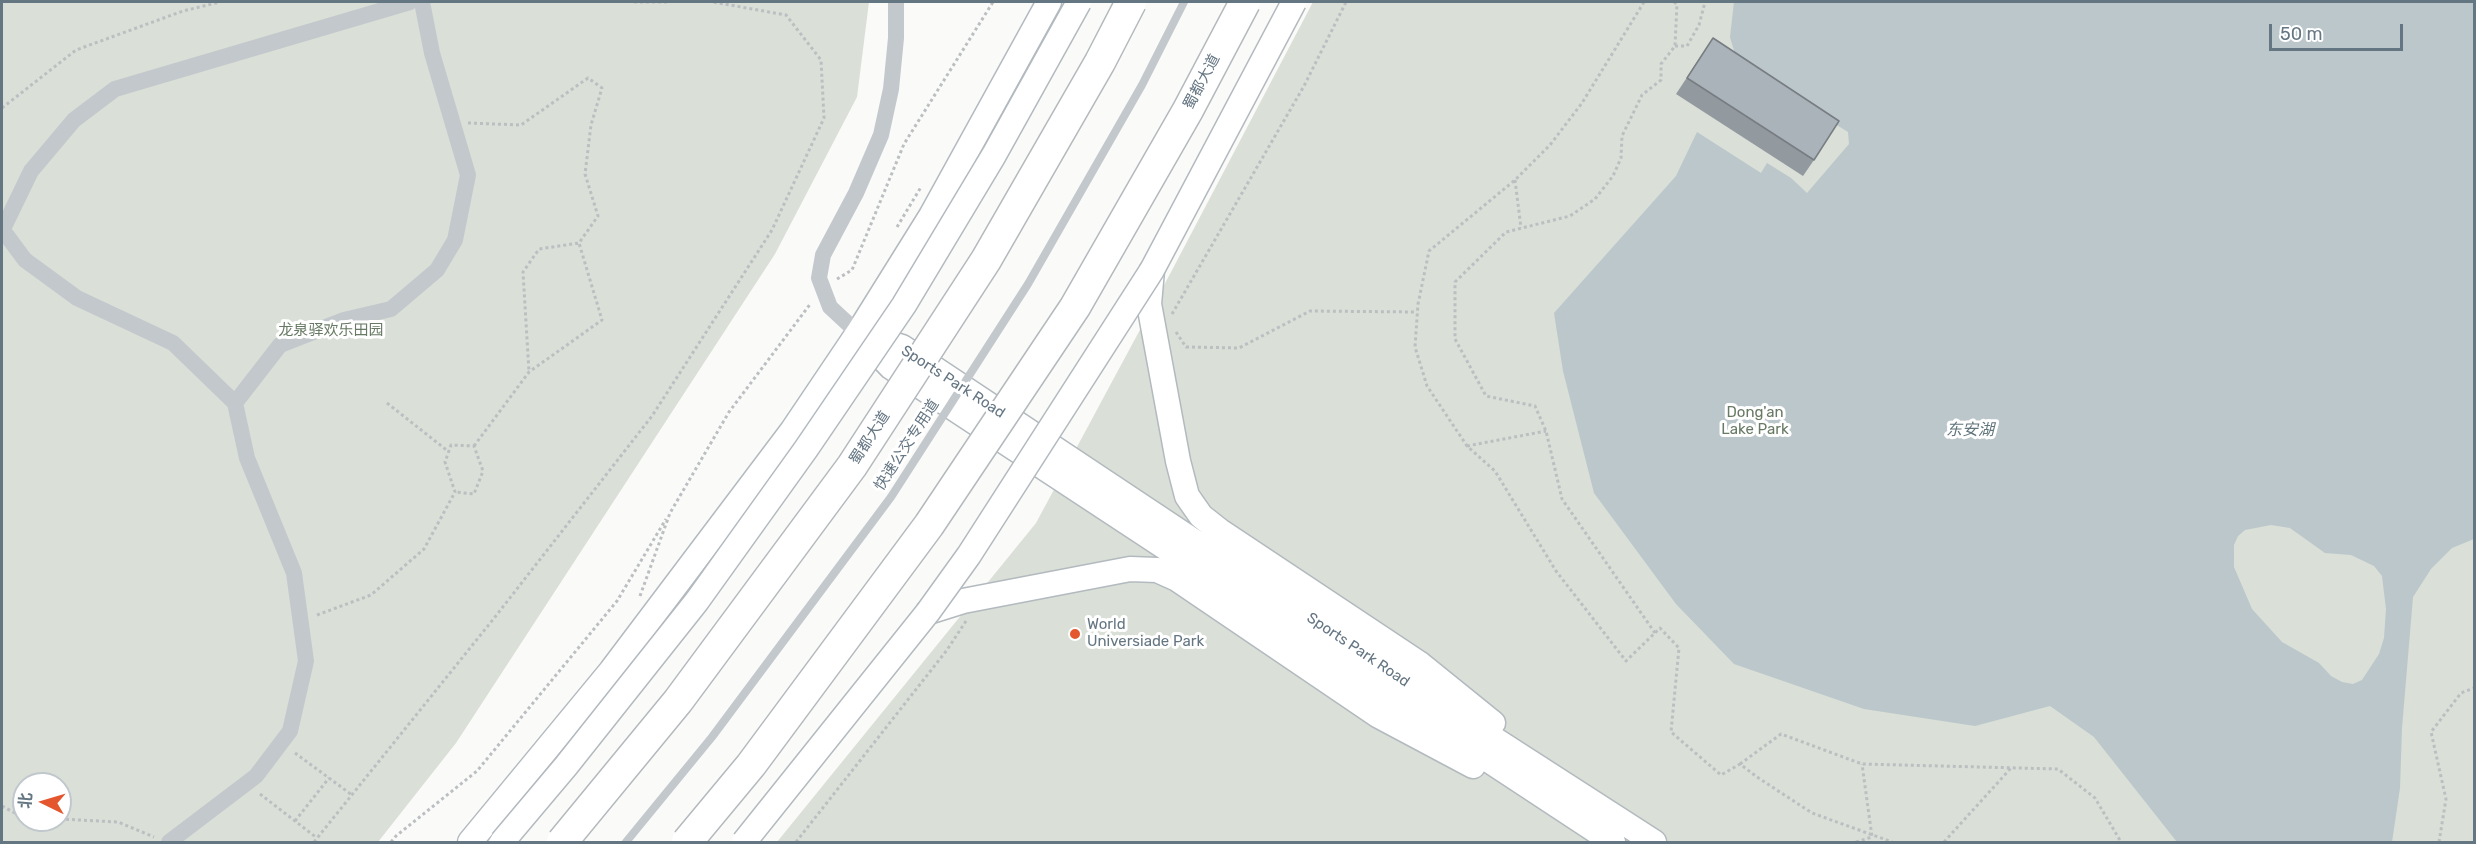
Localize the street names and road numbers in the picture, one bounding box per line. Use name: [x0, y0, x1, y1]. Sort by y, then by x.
street label: 蜀都大道: [1180, 51, 1224, 113]
street label: Sports Park Road: [898, 342, 1008, 422]
street label: 快速公交专用道: [871, 396, 943, 494]
street label: 蜀都大道: [846, 408, 894, 468]
street label: Sports Park Road: [1303, 609, 1413, 691]

